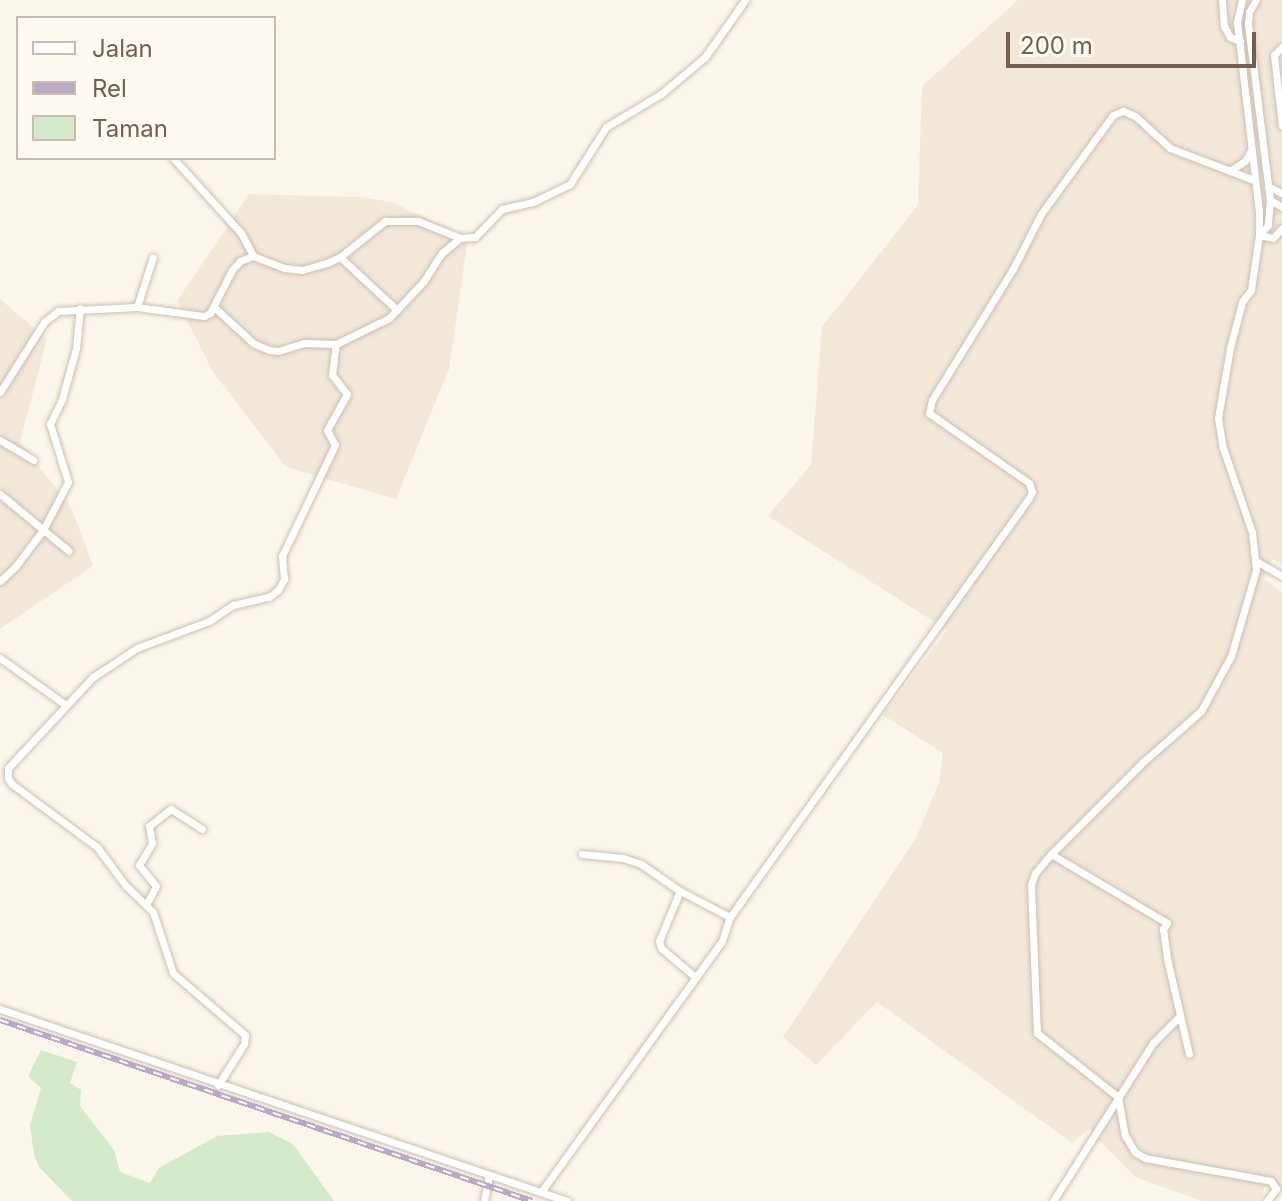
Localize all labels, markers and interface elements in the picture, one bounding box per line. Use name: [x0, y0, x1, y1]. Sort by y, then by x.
legend: [16, 16, 276, 160]
scale bar: [1010, 16, 1260, 66]
text: 200 m: [1020, 31, 1093, 60]
text: Jalan: [92, 34, 153, 63]
text: Rel: [92, 74, 127, 103]
text: Taman: [92, 114, 168, 143]

